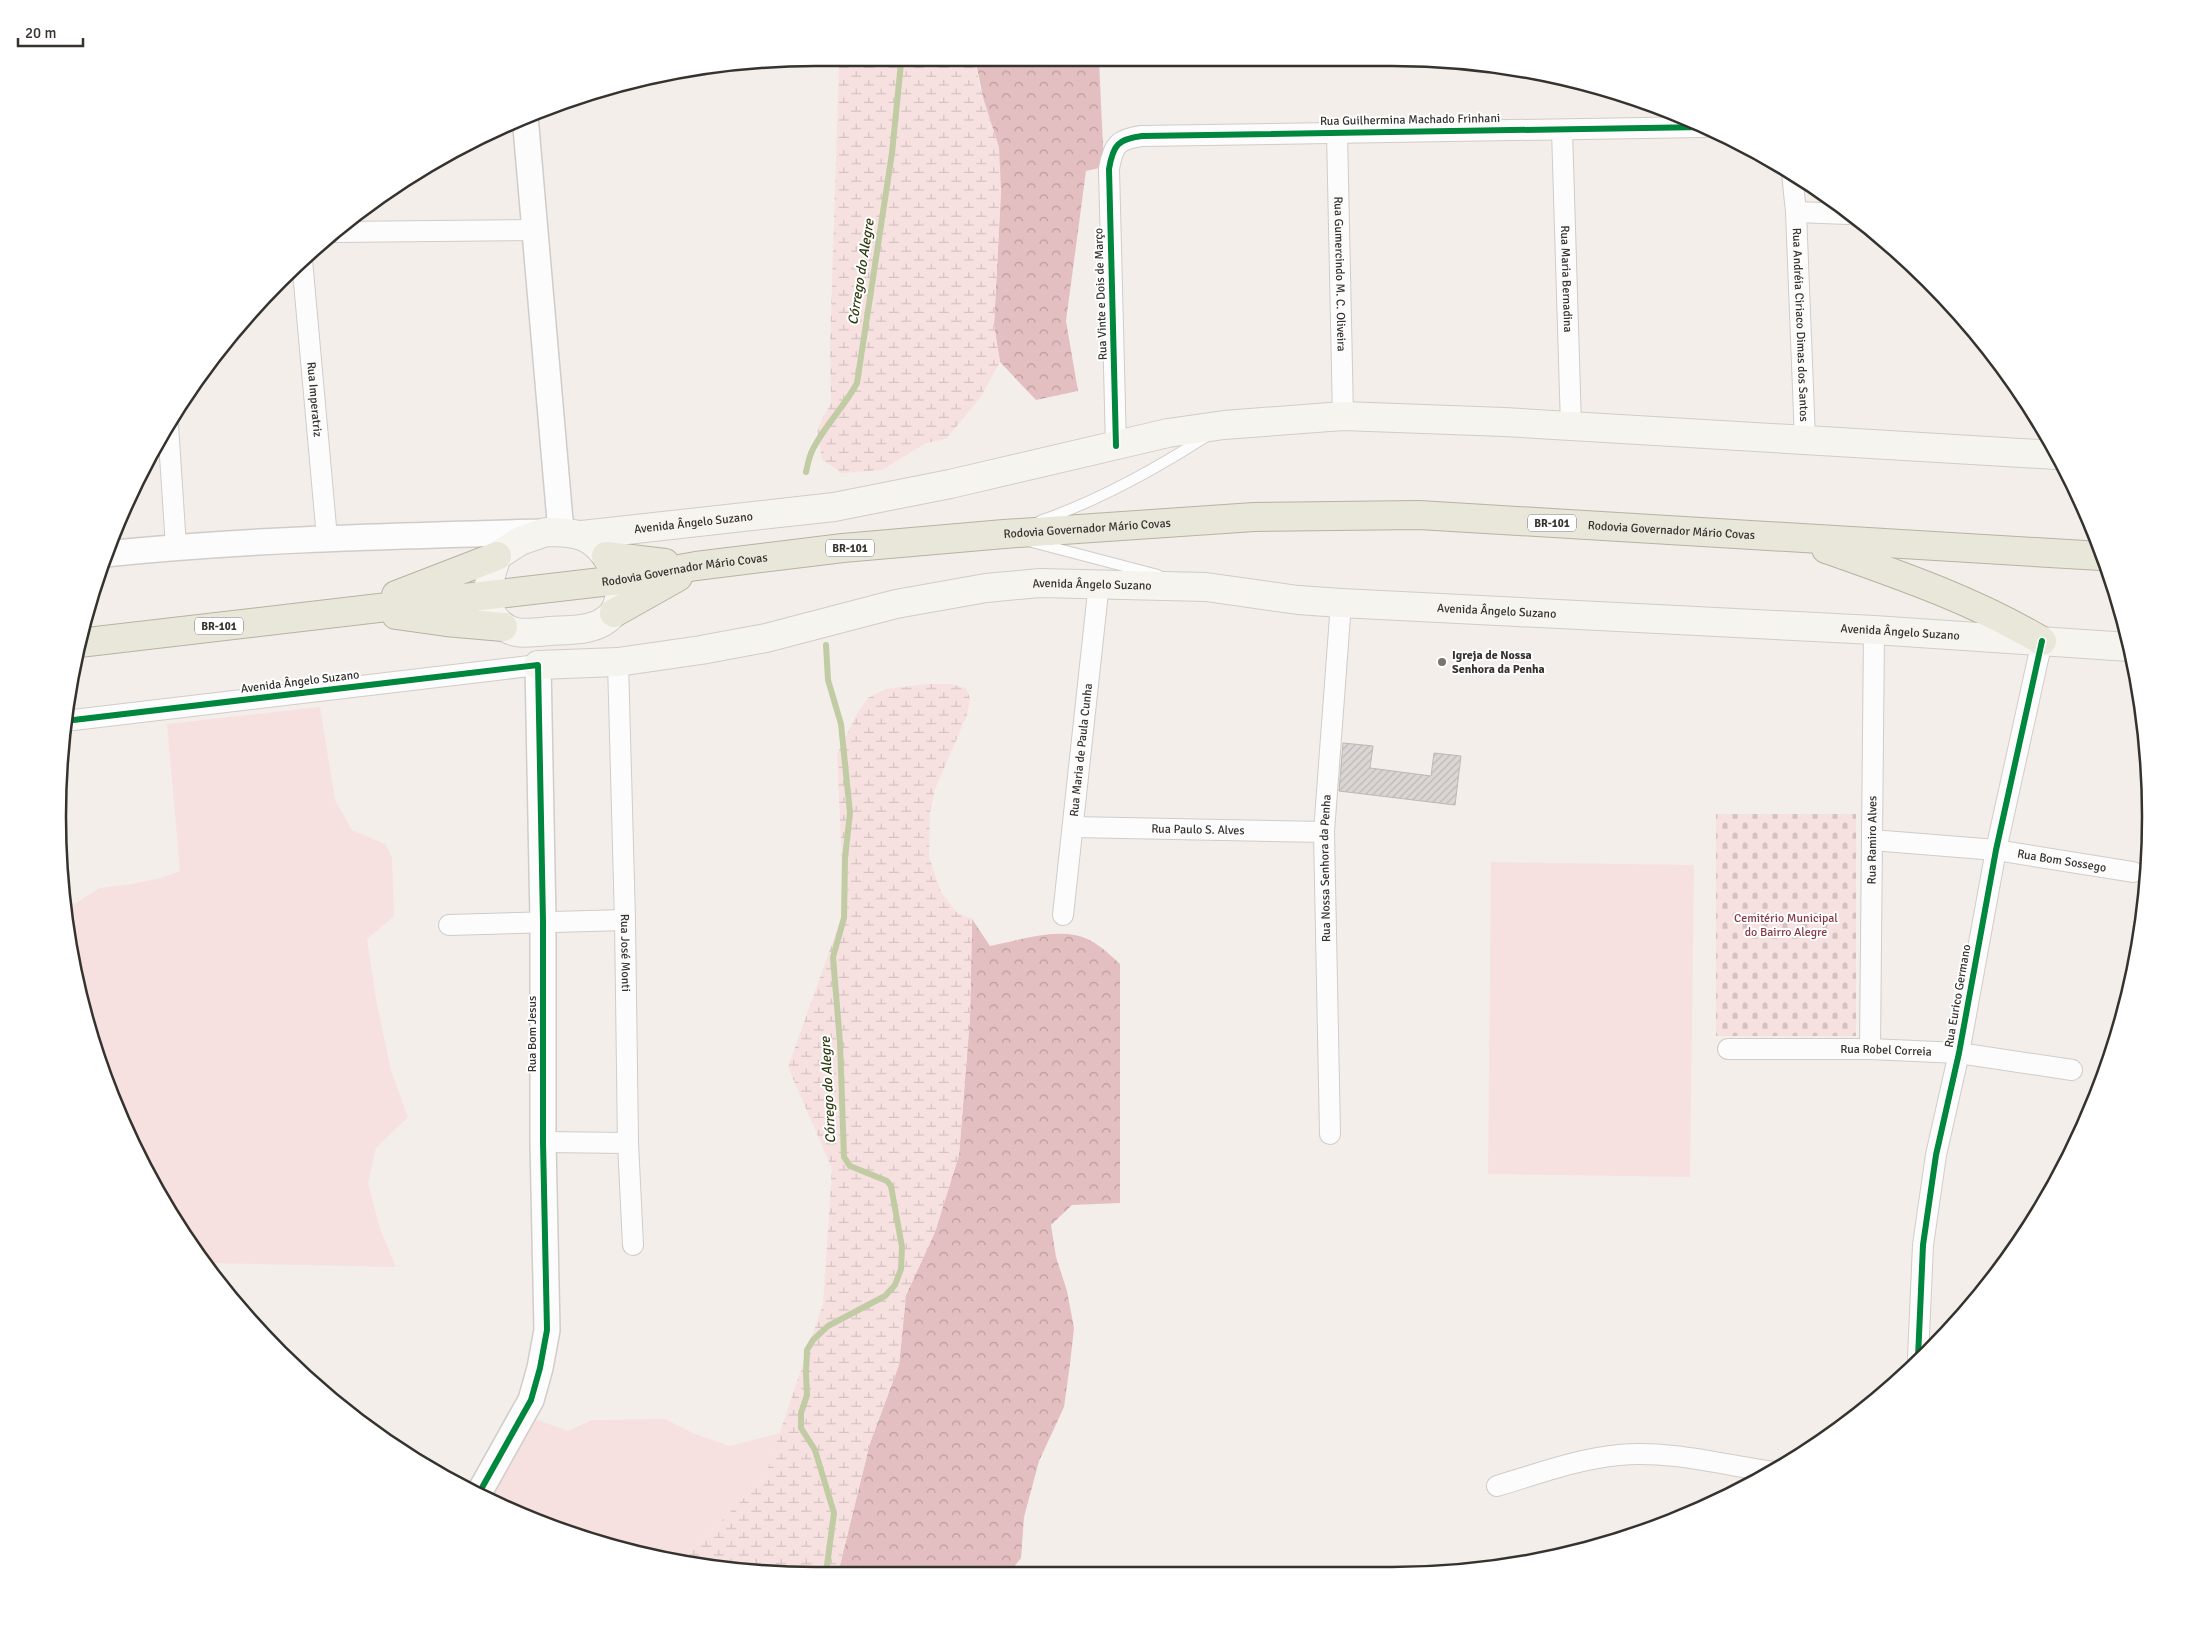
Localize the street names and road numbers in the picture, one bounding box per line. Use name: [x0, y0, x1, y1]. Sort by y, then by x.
street label: Rua Guilhermina Machado Frinhani: [1320, 111, 1500, 129]
street label: Rua Gumercindo M. C. Oliveira: [1331, 196, 1349, 352]
street label: Rua Maria Bernadina: [1557, 225, 1576, 333]
street label: Rua Vinte e Dois de Março: [1091, 228, 1111, 360]
street label: Rua Andréia Ciriaco Dimas dos Santos: [1789, 228, 1812, 422]
street label: Rua Imperatriz: [304, 361, 325, 438]
street label: Avenida Ângelo Suzano: [633, 509, 753, 537]
road number: BR-101: [1528, 514, 1576, 532]
street label: Rodovia Governador Mário Covas: [1003, 515, 1171, 542]
street label: Rodovia Governador Mário Covas: [1587, 518, 1755, 543]
road number: BR-101: [826, 540, 874, 556]
street label: Rodovia Governador Mário Covas: [601, 550, 768, 589]
street label: Avenida Ângelo Suzano: [1032, 575, 1152, 593]
street label: Avenida Ângelo Suzano: [1437, 600, 1557, 621]
road number: BR-101: [195, 618, 243, 634]
street label: Avenida Ângelo Suzano: [1840, 621, 1960, 643]
street label: Avenida Ângelo Suzano: [240, 667, 360, 697]
street label: Rua Maria de Paula Cunha: [1066, 682, 1096, 817]
street label: Rua Nossa Senhora da Penha: [1316, 794, 1334, 942]
street label: Rua Ramiro Alves: [1864, 796, 1880, 884]
street label: Rua Paulo S. Alves: [1151, 821, 1245, 838]
street label: Rua Bom Sossego: [2016, 846, 2107, 875]
street label: Rua José Monti: [617, 914, 633, 992]
street label: Rua Eurico Germano: [1942, 943, 1974, 1049]
street label: Rua Bom Jesus: [525, 996, 540, 1072]
street label: Rua Robel Correia: [1840, 1041, 1932, 1059]

